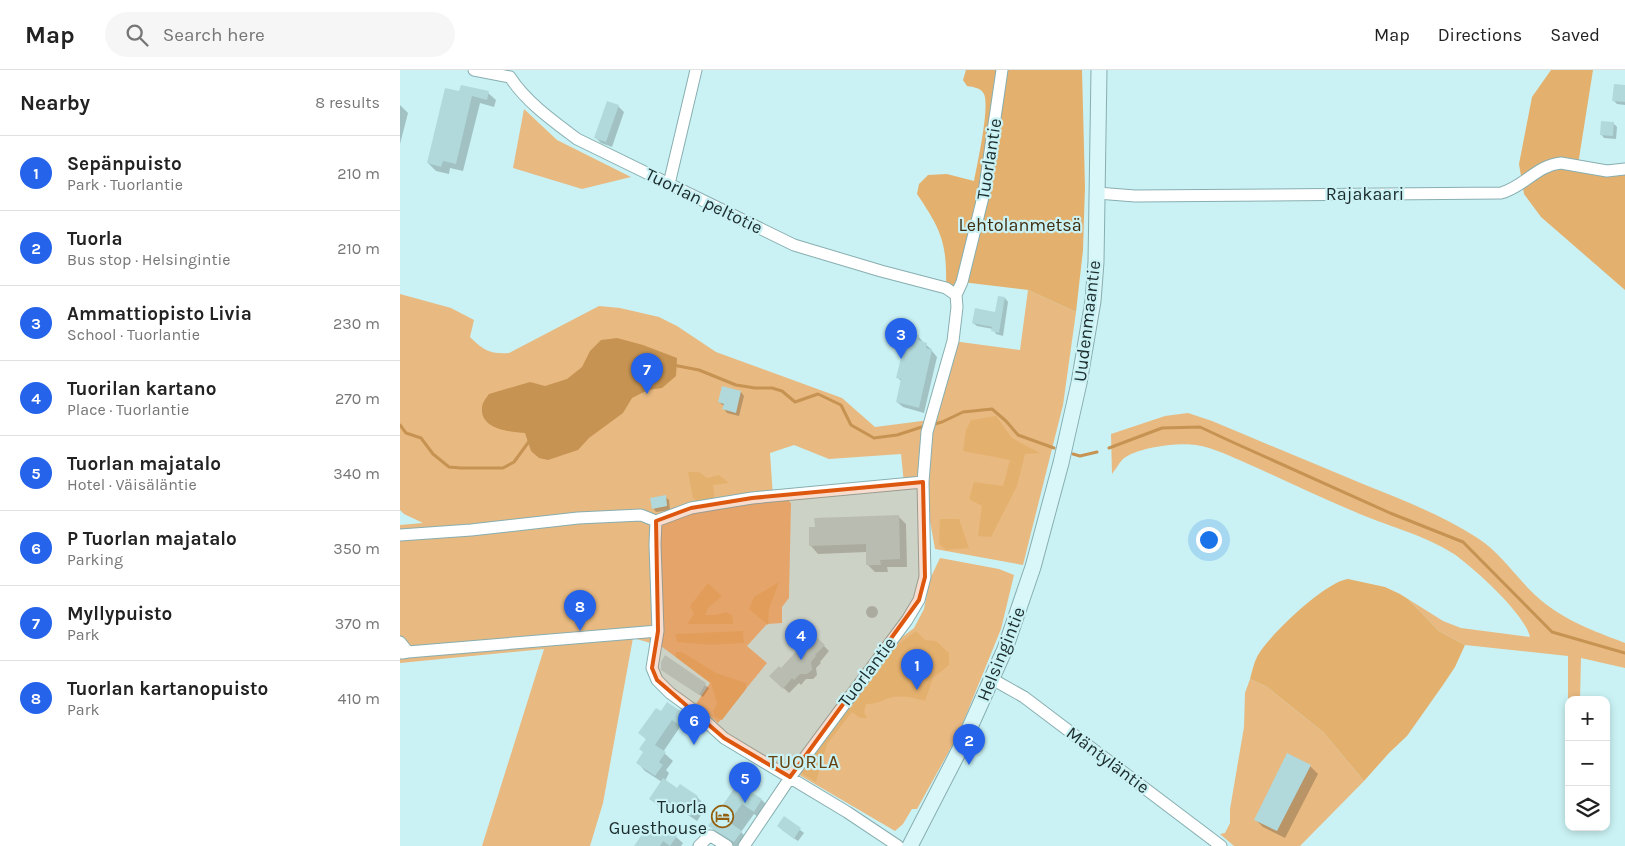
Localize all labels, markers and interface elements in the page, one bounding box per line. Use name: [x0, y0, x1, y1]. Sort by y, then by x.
search box: [105, 12, 455, 57]
text: Map: [25, 21, 75, 49]
icon: search: [123, 21, 151, 49]
text: Search here: [163, 24, 265, 46]
text: Map: [1374, 24, 1410, 46]
text: Directions: [1438, 24, 1522, 46]
text: Saved: [1550, 24, 1600, 46]
text: Nearby: [20, 91, 90, 115]
text: 8 results: [315, 93, 380, 112]
street label: Tuorlantie: [972, 117, 1006, 201]
text: Sepänpuisto: [67, 153, 182, 175]
street label: Tuorlan peltotie: [642, 163, 766, 239]
text: 1: [33, 164, 39, 183]
text: 210 m: [337, 164, 380, 183]
text: Park · Tuorlantie: [67, 175, 183, 194]
street label: Rajakaari: [1326, 183, 1404, 205]
park label: Lehtolanmetsä: [958, 214, 1082, 236]
text: Tuorla: [67, 228, 123, 250]
text: 2: [31, 239, 41, 258]
text: 210 m: [337, 239, 380, 258]
text: Bus stop · Helsingintie: [67, 250, 231, 269]
street label: Uudenmaantie: [1069, 259, 1105, 383]
text: Ammattiopisto Livia: [67, 303, 252, 325]
text: 3: [31, 314, 41, 333]
text: 230 m: [333, 314, 380, 333]
pin: 3: [885, 318, 917, 359]
text: School · Tuorlantie: [67, 325, 200, 344]
pin: 7: [631, 353, 663, 394]
text: Tuorilan kartano: [67, 378, 216, 400]
text: 4: [31, 389, 41, 408]
text: 270 m: [335, 389, 380, 408]
text: Place · Tuorlantie: [67, 400, 189, 419]
text: Tuorlan majatalo: [67, 453, 221, 475]
text: 5: [31, 464, 41, 483]
text: 340 m: [333, 464, 380, 483]
text: Hotel · Väisäläntie: [67, 475, 197, 494]
your location: [1196, 527, 1222, 553]
text: P Tuorlan majatalo: [67, 528, 237, 550]
text: 6: [31, 539, 41, 558]
text: 350 m: [333, 539, 380, 558]
text: Parking: [67, 550, 123, 569]
pin: 8: [564, 590, 596, 631]
text: Myllypuisto: [67, 603, 172, 625]
street label: Helsingintie: [972, 604, 1030, 704]
text: 7: [32, 614, 40, 633]
text: 370 m: [335, 614, 380, 633]
pin: 4: [785, 619, 817, 660]
text: Park: [67, 625, 99, 644]
street label: Tuorlantie: [833, 633, 901, 711]
pin: 1: [901, 649, 933, 690]
text: Tuorlan kartanopuisto: [67, 678, 268, 700]
text: 8: [31, 689, 41, 708]
text: 410 m: [338, 689, 380, 708]
map controls: [1565, 696, 1610, 831]
button: +: [1565, 696, 1610, 741]
text: Park: [67, 700, 99, 719]
pin: 6: [678, 704, 710, 745]
street label: Mäntyläntie: [1062, 722, 1154, 798]
pin: 2: [953, 724, 985, 765]
button: −: [1565, 741, 1610, 786]
district label: TUORLA: [768, 751, 840, 773]
pin: 5: [729, 762, 761, 803]
button: layers: [1565, 786, 1610, 831]
place label: Tuorla Guesthouse: [609, 796, 707, 839]
hotel icon: Tuorla Guesthouse: [711, 805, 735, 829]

